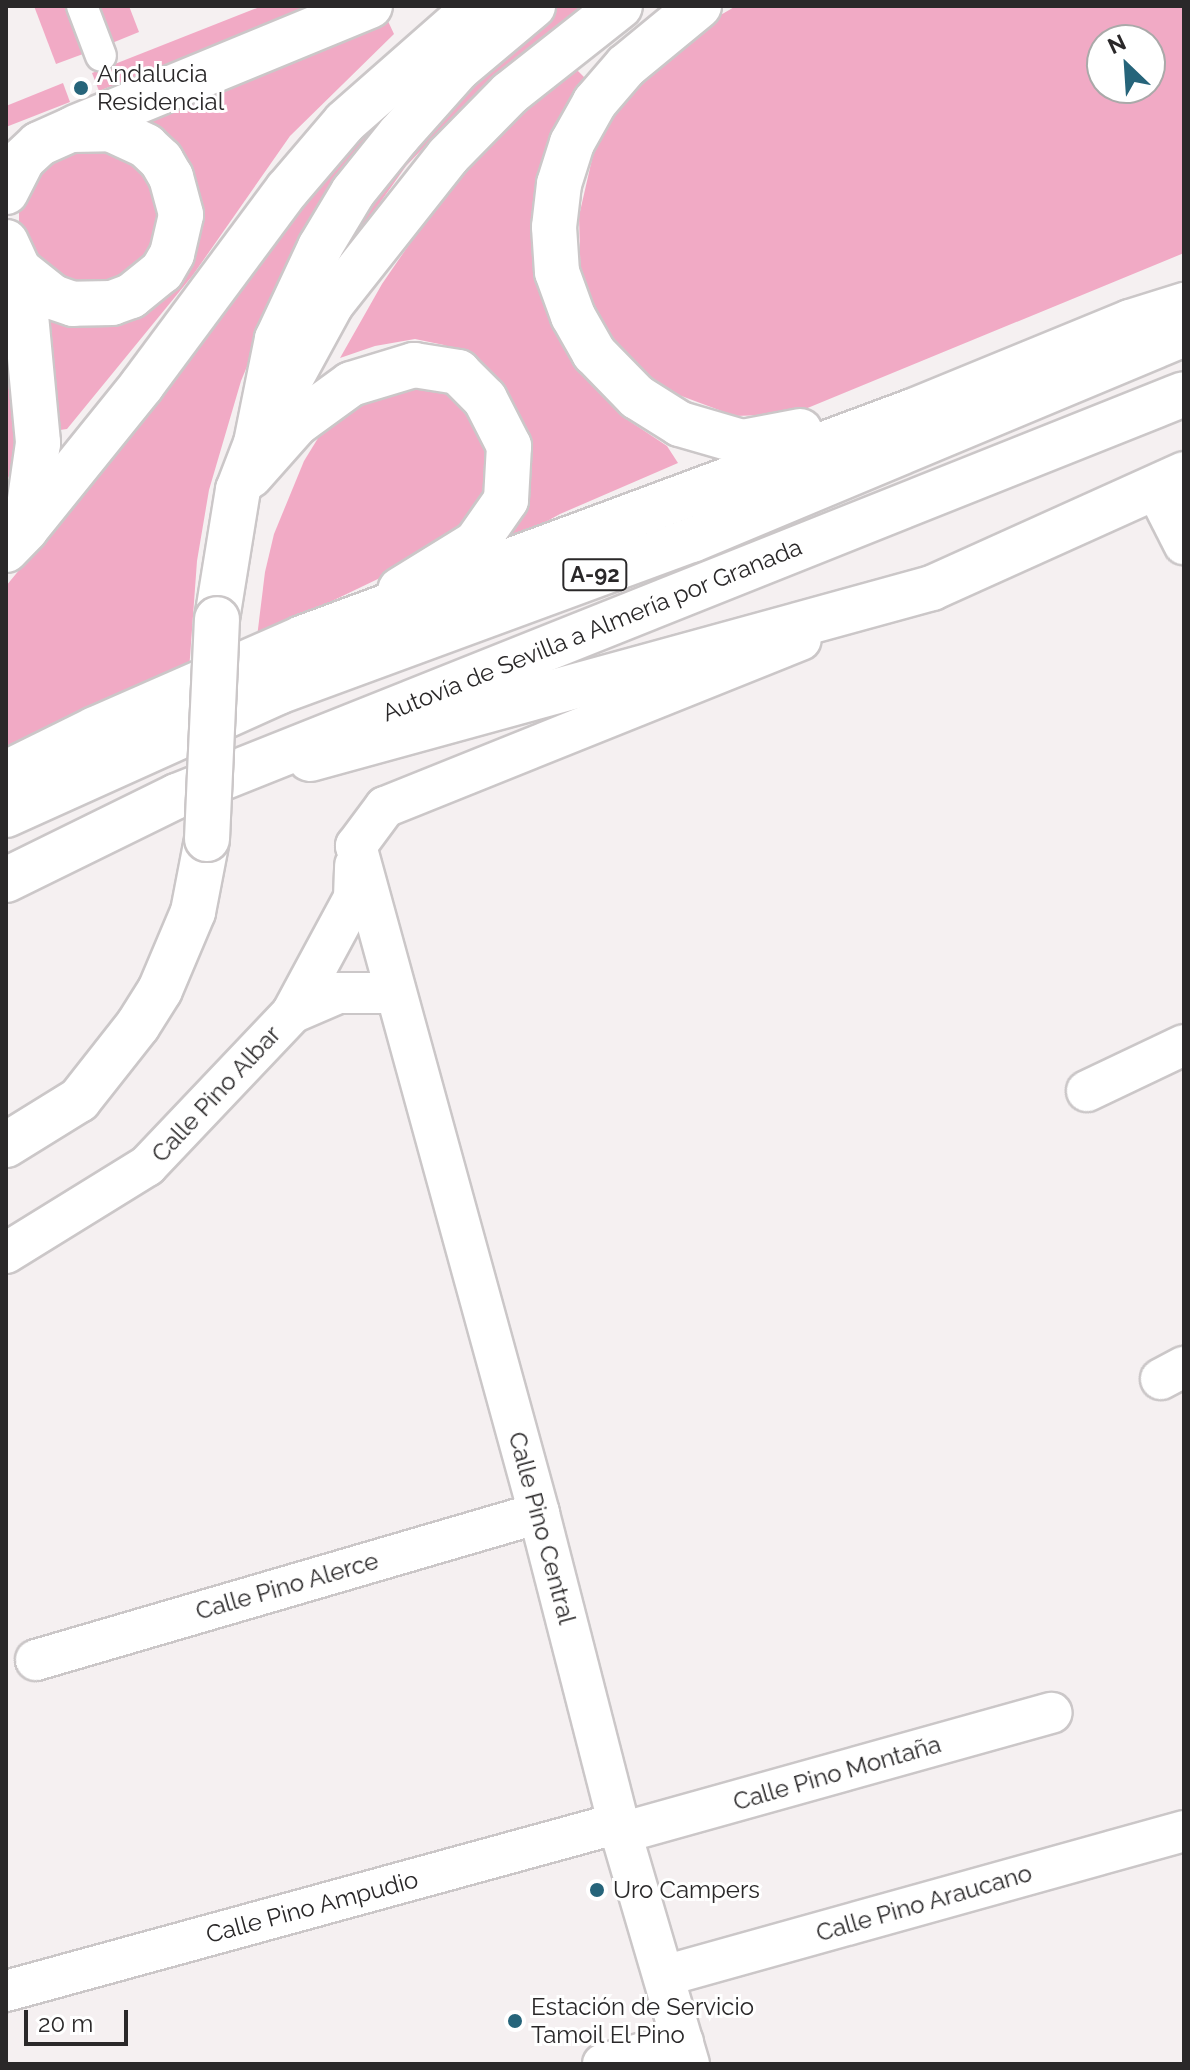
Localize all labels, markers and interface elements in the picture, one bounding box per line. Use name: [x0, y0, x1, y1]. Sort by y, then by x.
north arrow: [1086, 24, 1166, 104]
text: N: [1104, 29, 1130, 59]
place label: Andalucia Residencial: [97, 60, 224, 116]
marker: Andalucia Residencial: [72, 79, 90, 97]
street label: Autovía de Sevilla a Almería por Granada: [377, 532, 807, 728]
road number: A-92: [561, 557, 629, 593]
street label: Calle Pino Albar: [145, 1020, 287, 1168]
street label: Calle Pino Central: [502, 1429, 582, 1627]
street label: Calle Pino Alerce: [192, 1546, 382, 1626]
street label: Calle Pino Montaña: [730, 1730, 944, 1816]
street label: Calle Pino Araucano: [812, 1858, 1036, 1948]
street label: Calle Pino Ampudio: [202, 1865, 422, 1949]
place label: Uro Campers: [613, 1876, 760, 1904]
marker: Uro Campers: [588, 1881, 606, 1899]
place label: Estación de Servicio Tamoil El Pino: [531, 1993, 754, 2049]
scale bar: [28, 1994, 132, 2044]
text: 20 m: [38, 2009, 93, 2038]
marker: Estación de Servicio Tamoil El Pino: [506, 2012, 524, 2030]

